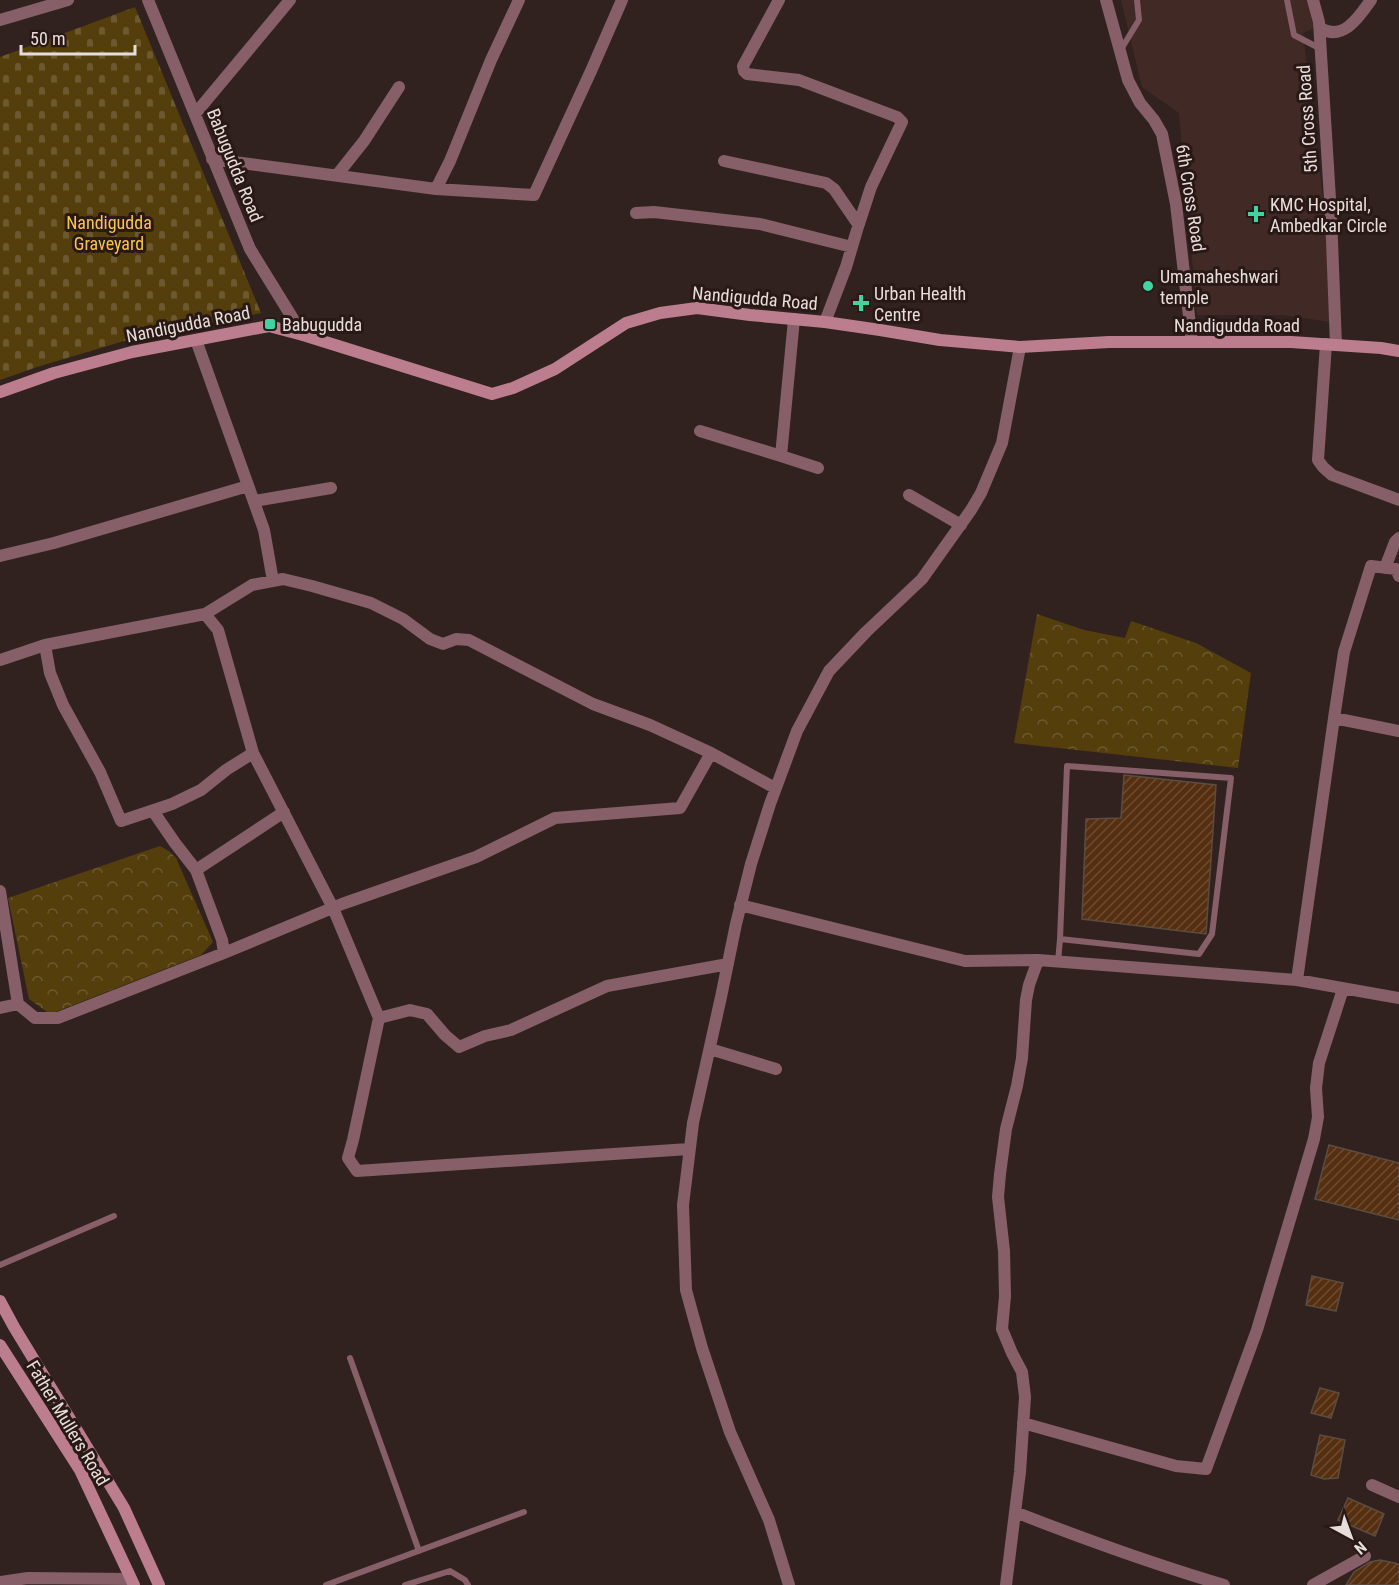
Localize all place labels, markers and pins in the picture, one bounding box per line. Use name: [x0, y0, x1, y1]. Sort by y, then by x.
place label: KMC Hospital, Ambedkar Circle: [1270, 194, 1387, 236]
marker: KMC Hospital, Ambedkar Circle: [1247, 205, 1265, 223]
place label: Umamaheshwari temple: [1160, 266, 1278, 308]
marker: Umamaheshwari temple: [1141, 279, 1155, 293]
place label: Urban Health Centre: [874, 283, 966, 325]
marker: Urban Health Centre: [852, 294, 870, 312]
place label: Babugudda: [282, 314, 362, 335]
marker: Babugudda: [263, 317, 277, 331]

